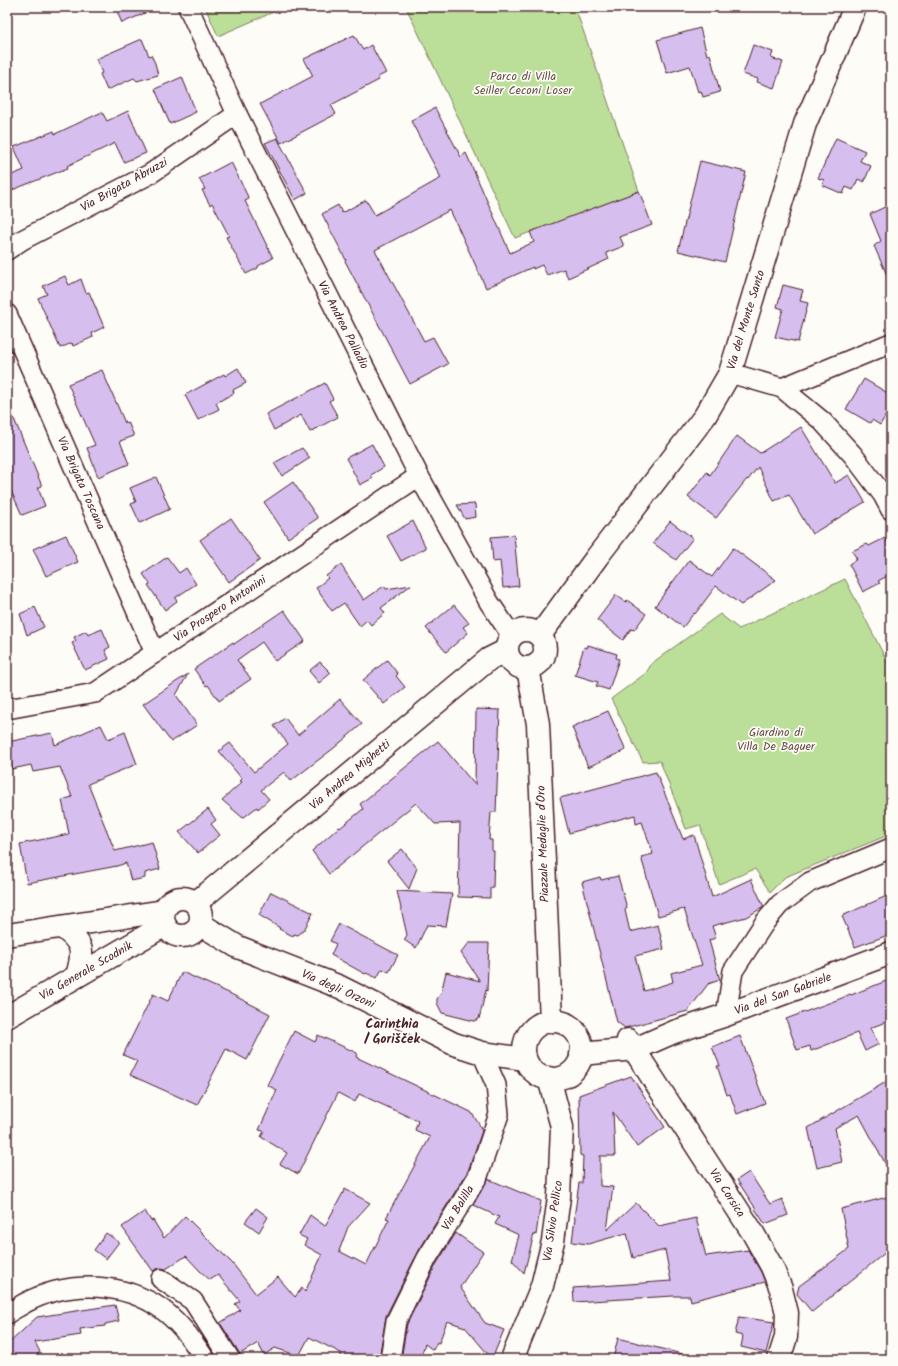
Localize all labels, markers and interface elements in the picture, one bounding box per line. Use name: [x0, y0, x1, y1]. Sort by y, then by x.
park label: Parco di Villa Seiller Ceconi Loser: [474, 67, 573, 100]
street label: Via Brigata Abruzzi: [77, 153, 172, 217]
street label: Via del Monte Santo: [722, 268, 770, 372]
street label: Via Andrea Palladio: [312, 277, 374, 373]
street label: Via Brigata Toscana: [52, 433, 110, 533]
street label: Via Prospero Antonini: [170, 570, 271, 647]
park label: Giardino di Villa De Baguer: [737, 723, 816, 756]
street label: Via Andrea Mighetti: [305, 734, 396, 815]
street label: Piazzale Medaglie d'Oro: [531, 785, 555, 903]
street label: Via Generale Scodnik: [36, 936, 137, 1005]
street label: Via degli Orzoni: [298, 964, 379, 1014]
street label: Via del San Gabriele: [732, 967, 835, 1020]
district label: Carinthia / Gorišček: [363, 1014, 420, 1050]
street label: Via Corsica: [704, 1165, 750, 1222]
street label: Via Silvio Pellico: [538, 1179, 568, 1263]
street label: Via Balilla: [437, 1181, 480, 1234]

